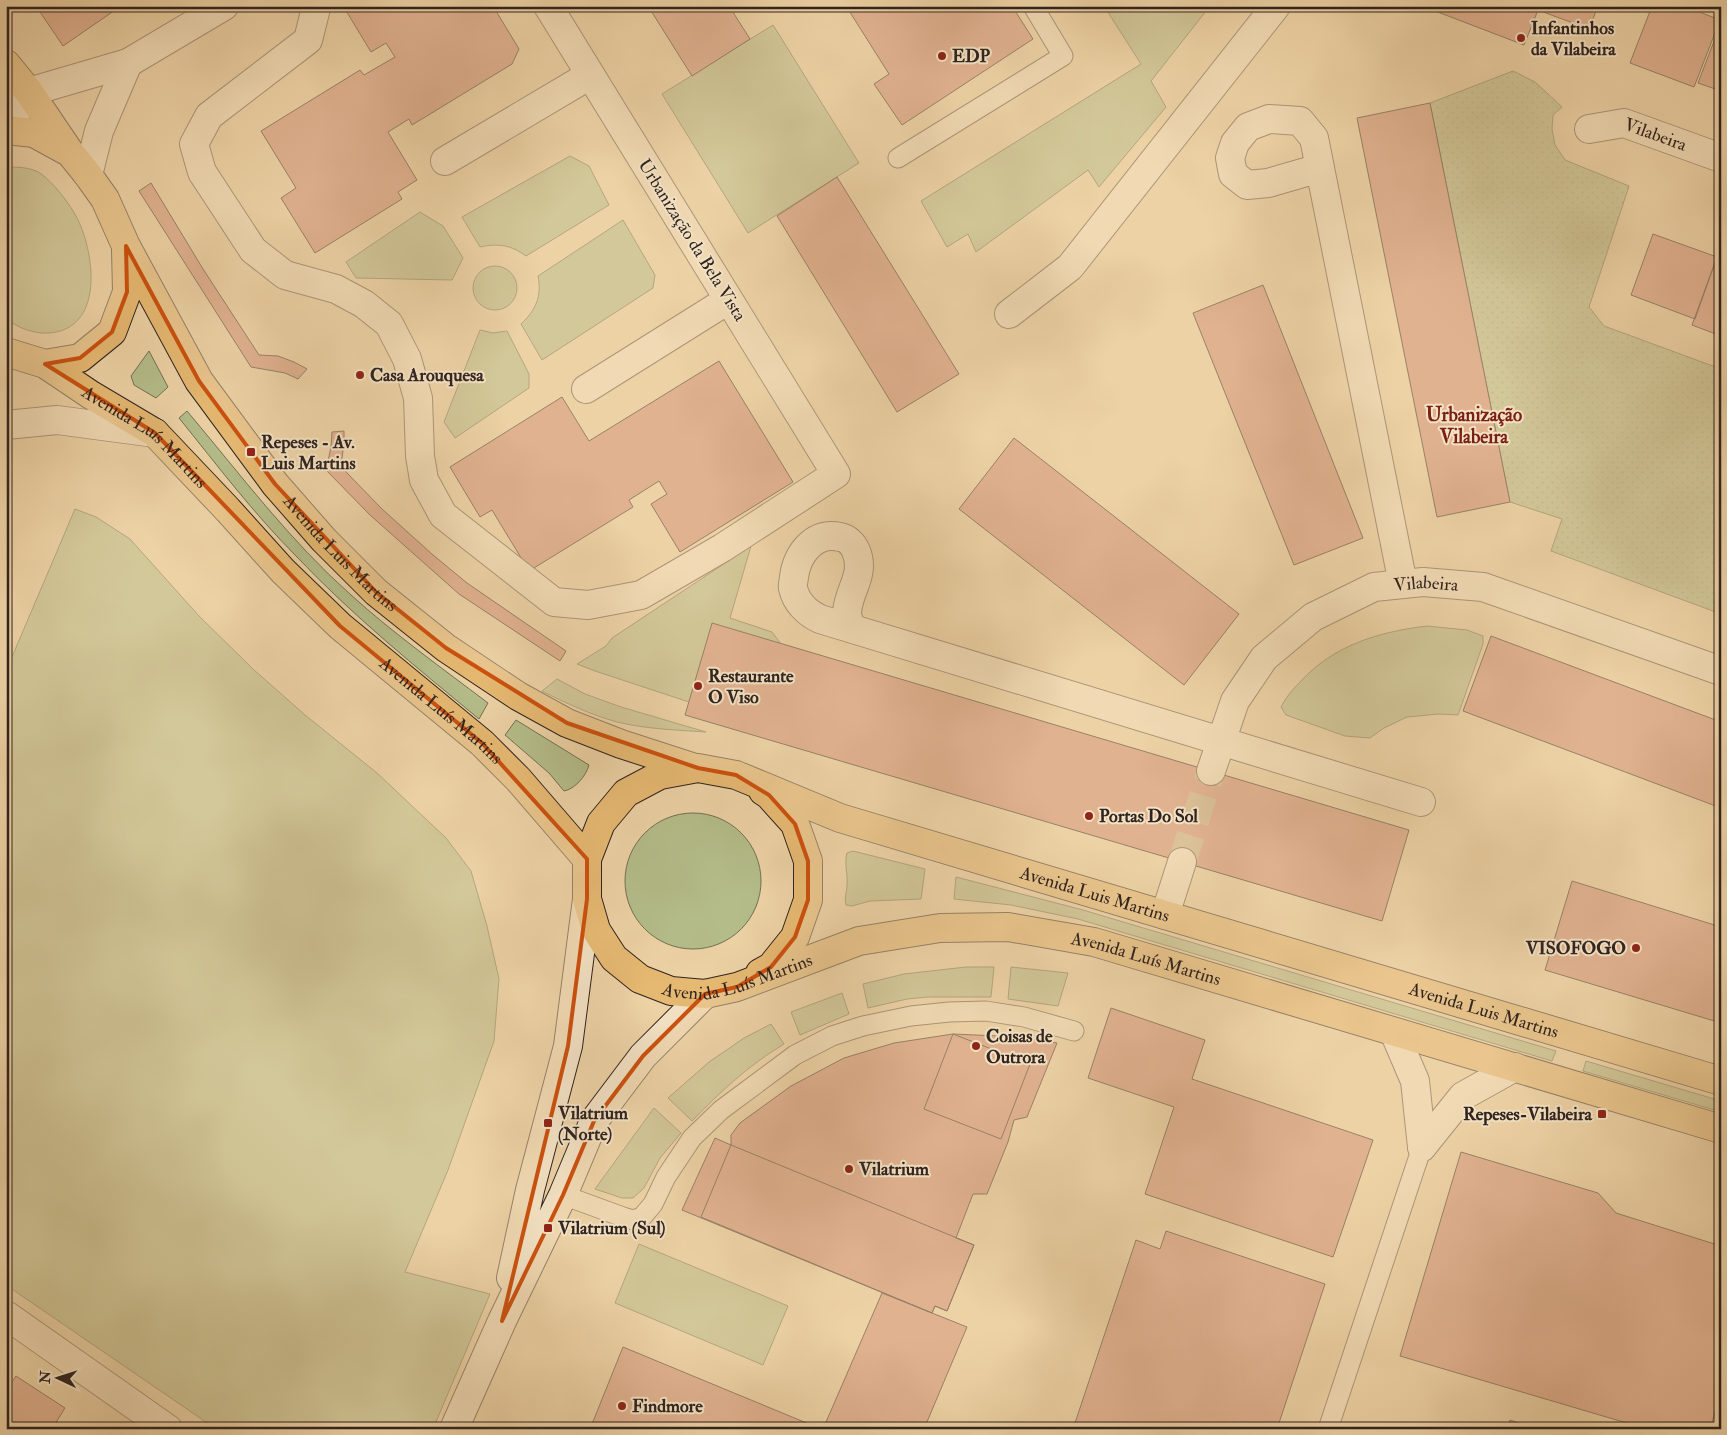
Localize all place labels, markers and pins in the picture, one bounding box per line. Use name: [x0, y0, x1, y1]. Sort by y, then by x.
place label: Infantinhos da Vilabeira: [1531, 17, 1616, 61]
marker: Infantinhos da Vilabeira: [1515, 32, 1527, 44]
place label: EDP: [952, 45, 990, 68]
marker: EDP: [936, 50, 948, 62]
place label: Casa Arouquesa: [370, 364, 484, 387]
marker: Casa Arouquesa: [354, 369, 366, 381]
place label: Repeses - Av. Luis Martins: [261, 431, 356, 475]
marker: Repeses - Av. Luis Martins: [245, 446, 257, 458]
place label: Restaurante O Viso: [708, 665, 794, 709]
marker: Restaurante O Viso: [692, 680, 704, 692]
place label: Portas Do Sol: [1099, 805, 1198, 828]
marker: Portas Do Sol: [1083, 810, 1095, 822]
place label: VISOFOGO: [1525, 937, 1626, 960]
marker: VISOFOGO: [1630, 942, 1642, 954]
place label: Coisas de Outrora: [986, 1025, 1053, 1069]
marker: Coisas de Outrora: [970, 1040, 982, 1052]
place label: Vilatrium (Norte): [557, 1102, 629, 1146]
place label: Repeses-Vilabeira: [1463, 1103, 1593, 1126]
marker: Repeses-Vilabeira: [1596, 1108, 1608, 1120]
marker: Vilatrium (Norte): [542, 1117, 554, 1129]
place label: Vilatrium: [858, 1158, 930, 1181]
marker: Vilatrium: [843, 1163, 855, 1175]
place label: Vilatrium (Sul): [557, 1217, 666, 1240]
marker: Vilatrium (Sul): [542, 1222, 554, 1234]
place label: Findmore: [632, 1395, 703, 1418]
marker: Findmore: [616, 1400, 628, 1412]

